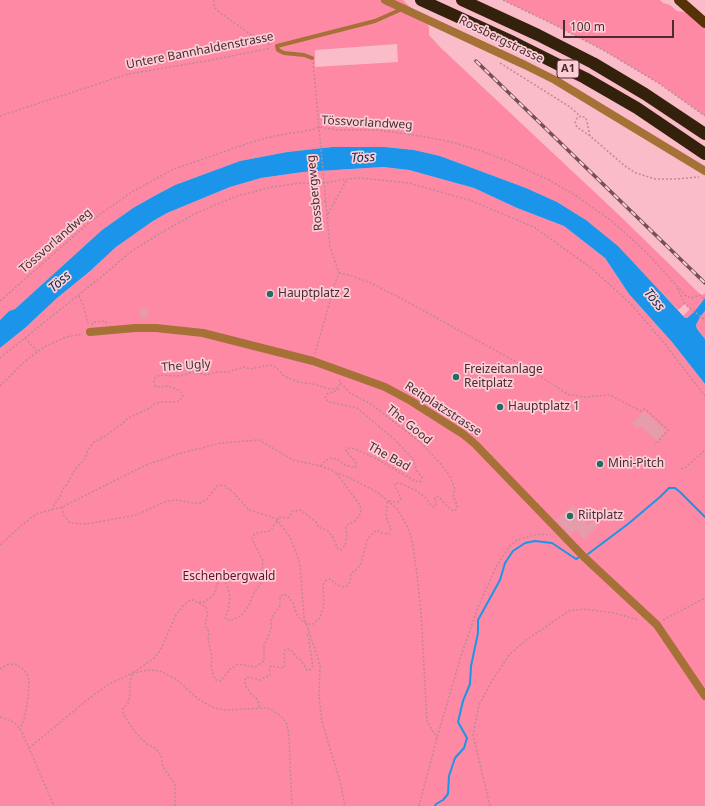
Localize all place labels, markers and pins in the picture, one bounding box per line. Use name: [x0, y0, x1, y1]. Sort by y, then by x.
place label: Hauptplatz 2: [278, 287, 350, 301]
marker: Hauptplatz 2: [265, 289, 275, 299]
place label: Freizeitanlage Reitplatz: [464, 363, 543, 391]
marker: Freizeitanlage Reitplatz: [451, 372, 461, 382]
place label: Hauptplatz 1: [508, 400, 580, 414]
marker: Hauptplatz 1: [495, 402, 505, 412]
place label: Mini-Pitch: [608, 457, 664, 471]
marker: Mini-Pitch: [595, 459, 605, 469]
place label: Riitplatz: [578, 509, 623, 523]
marker: Riitplatz: [565, 511, 575, 521]

